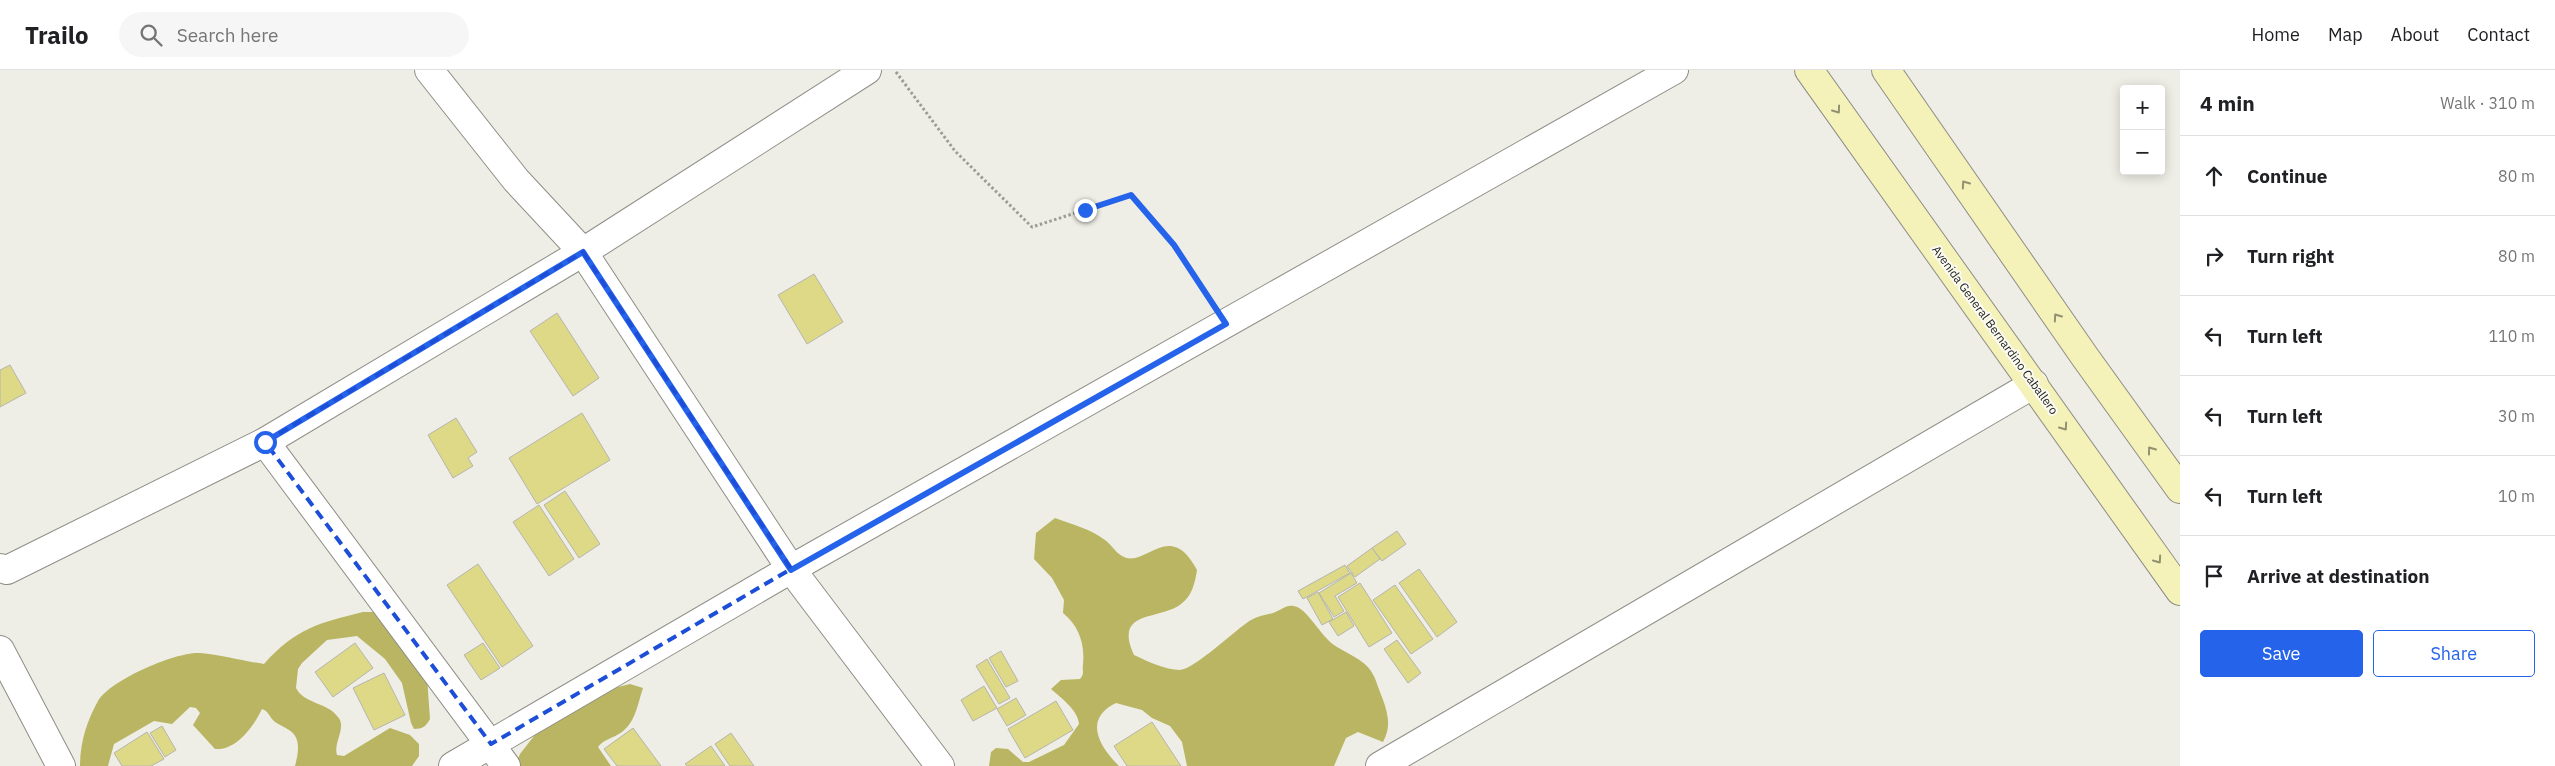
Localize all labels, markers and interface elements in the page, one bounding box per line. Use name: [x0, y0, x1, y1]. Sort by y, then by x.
search box: [119, 12, 469, 57]
text: Trailo: [25, 19, 89, 51]
icon: search: [137, 21, 165, 49]
text: Search here: [177, 23, 278, 47]
text: Home: [2252, 23, 2300, 46]
text: Map: [2328, 23, 2363, 46]
text: About: [2391, 23, 2439, 46]
text: Contact: [2467, 23, 2530, 46]
map controls: [2120, 85, 2165, 175]
button: +: [2120, 85, 2165, 130]
text: 4 min: [2200, 89, 2255, 117]
text: Walk · 310 m: [2440, 93, 2535, 113]
one-way arrow: [1831, 104, 1840, 114]
button: −: [2120, 130, 2165, 175]
icon: ahead: [2200, 162, 2228, 190]
text: Continue: [2247, 164, 2327, 188]
text: 80 m: [2498, 166, 2535, 186]
one-way arrow: [1962, 180, 1971, 189]
route end: [1074, 199, 1097, 222]
street label: Avenida General Bernardino Caballero: [1929, 242, 2062, 417]
icon: right: [2200, 242, 2228, 270]
text: Turn right: [2247, 244, 2334, 268]
text: 80 m: [2498, 246, 2535, 266]
one-way arrow: [2054, 314, 2063, 323]
icon: left: [2200, 322, 2228, 350]
text: Turn left: [2247, 324, 2323, 348]
text: 110 m: [2488, 326, 2535, 346]
icon: left: [2200, 402, 2228, 430]
text: Turn left: [2247, 404, 2323, 428]
text: 30 m: [2498, 406, 2535, 426]
one-way arrow: [2058, 421, 2067, 431]
route start: [254, 431, 277, 454]
one-way arrow: [2149, 447, 2157, 456]
icon: left: [2200, 482, 2228, 510]
text: Turn left: [2247, 484, 2323, 508]
text: 10 m: [2498, 486, 2535, 506]
one-way arrow: [2152, 554, 2161, 564]
icon: arrive: [2200, 562, 2228, 590]
text: Arrive at destination: [2247, 564, 2430, 588]
button: Save: [2200, 630, 2363, 677]
button: Share: [2373, 630, 2535, 677]

